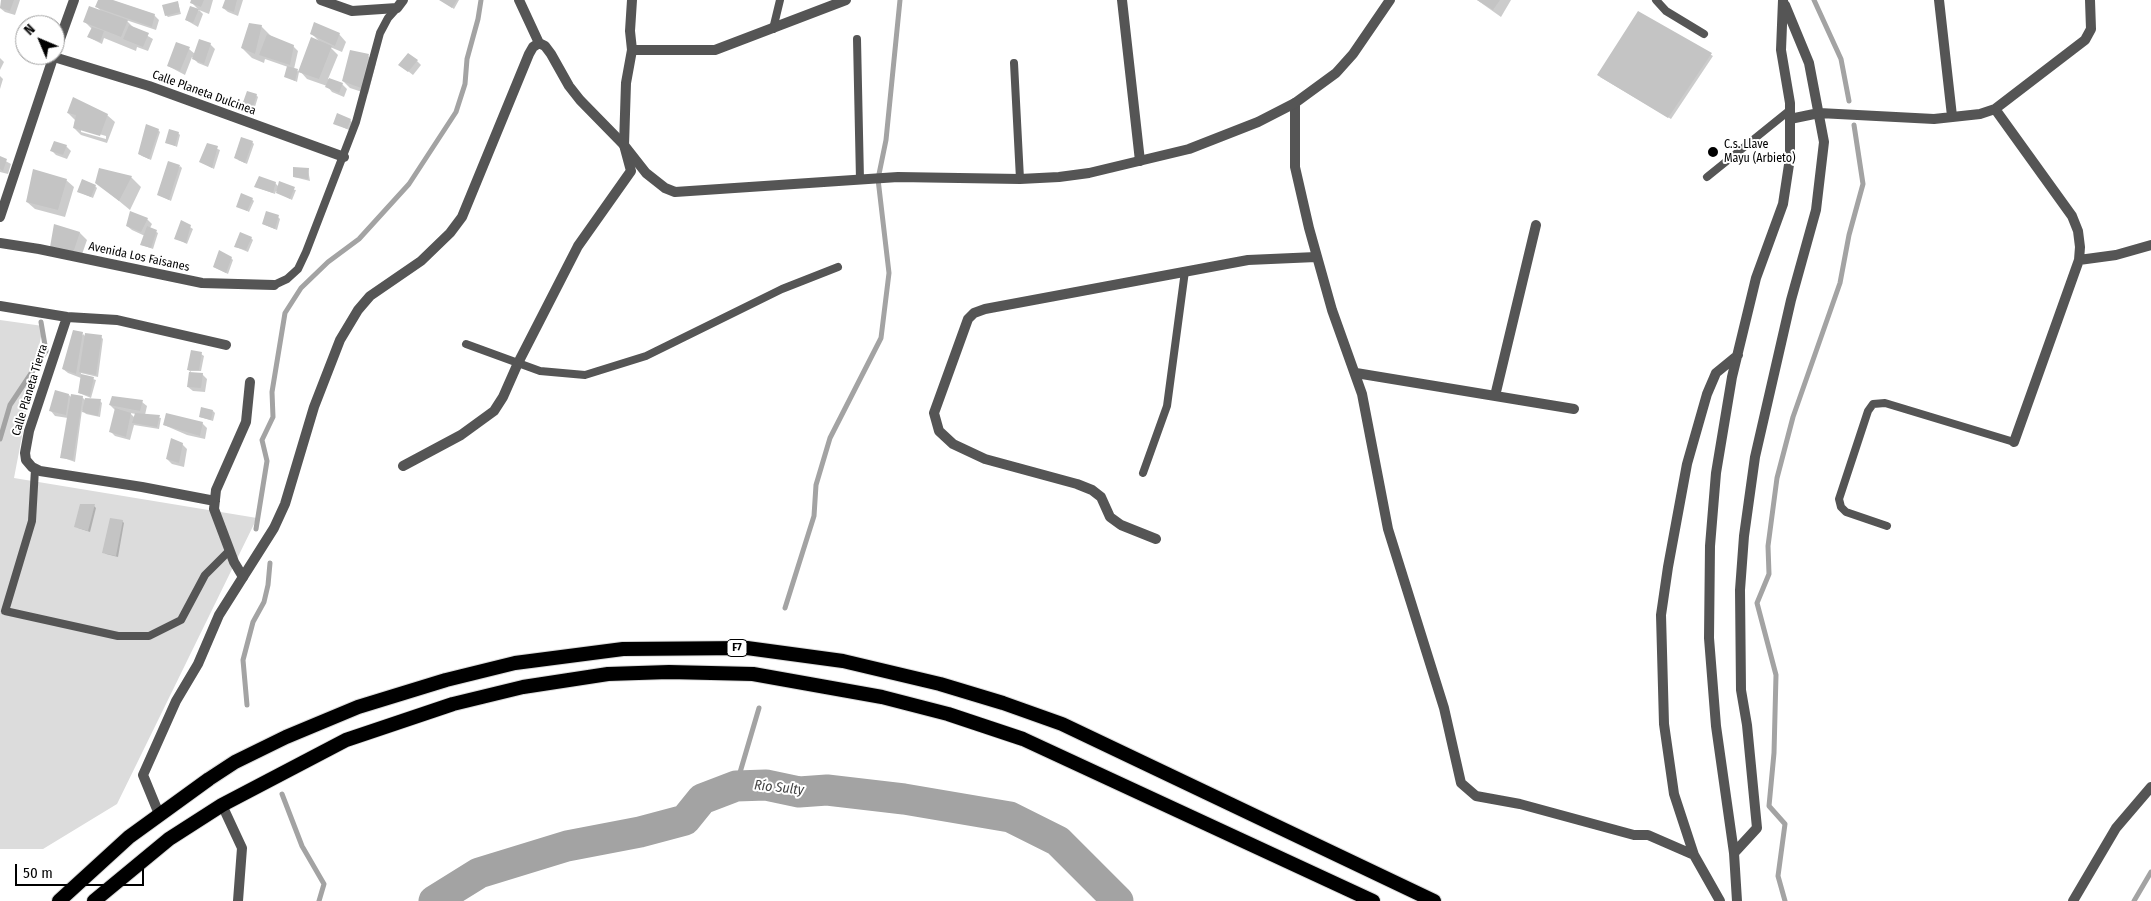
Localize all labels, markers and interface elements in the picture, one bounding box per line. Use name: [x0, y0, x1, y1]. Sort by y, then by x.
north arrow: [15, 15, 65, 65]
text: N: [21, 21, 39, 39]
street label: Calle Planeta Dulcinea: [150, 68, 258, 118]
place label: C.s. Llave Mayu (Arbieto): [1724, 138, 1796, 166]
marker: C.s. Llave Mayu (Arbieto): [1706, 145, 1720, 159]
street label: Avenida Los Faisanes: [87, 239, 191, 275]
street label: Calle Planeta Tierra: [9, 342, 51, 438]
road number: F7: [727, 640, 747, 656]
water label: Río Sulty: [753, 777, 805, 799]
scale bar: [18, 854, 146, 886]
text: 50 m: [23, 864, 53, 882]

